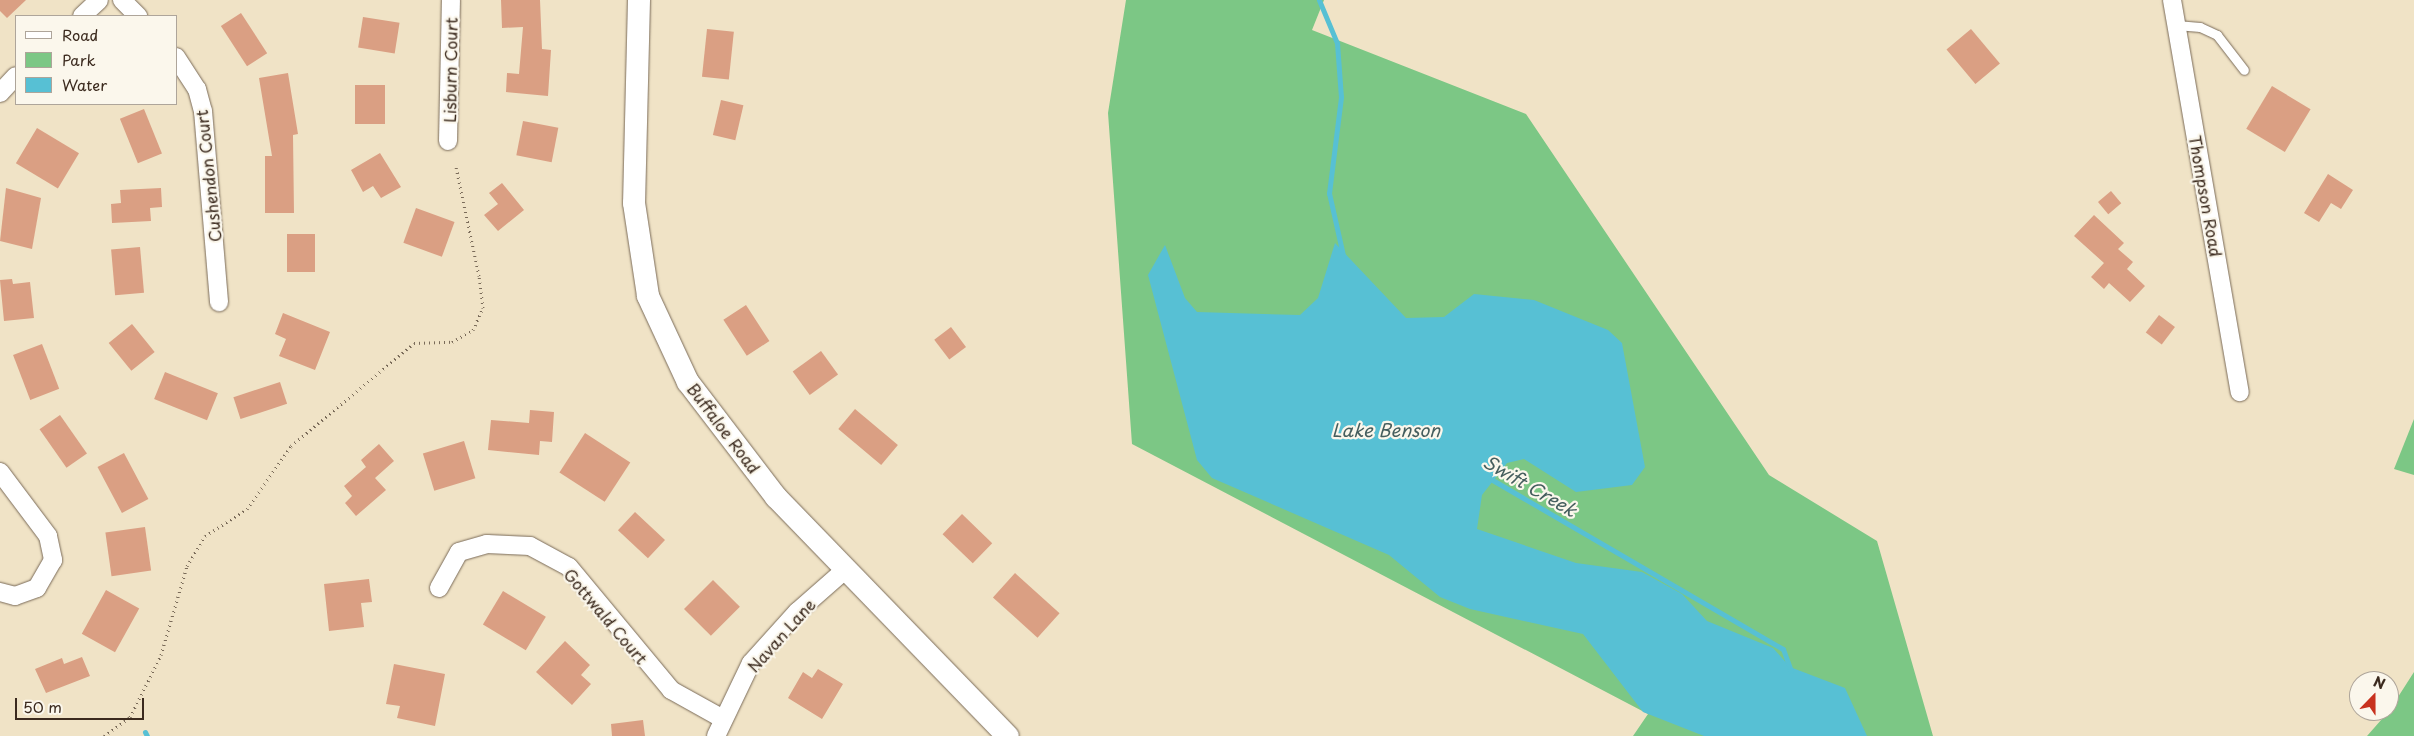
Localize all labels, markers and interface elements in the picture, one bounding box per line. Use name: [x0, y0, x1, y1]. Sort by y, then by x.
legend: [15, 15, 178, 105]
street label: Lisburn Court: [439, 17, 461, 123]
text: Road: [62, 23, 98, 46]
text: Park: [62, 48, 96, 71]
text: Water: [62, 73, 107, 96]
street label: Cushendon Court: [191, 109, 225, 243]
street label: Thompson Road: [2186, 134, 2226, 258]
street label: Buffaloe Road: [684, 379, 764, 477]
water label: Lake Benson: [1332, 419, 1440, 441]
water label: Swift Creek: [1479, 450, 1581, 522]
street label: Gottwald Court: [560, 564, 652, 668]
street label: Navan Lane: [743, 595, 819, 675]
north arrow: [2349, 671, 2399, 721]
text: N: [2370, 671, 2389, 694]
scale bar: [18, 688, 146, 720]
text: 50 m: [23, 695, 62, 718]

